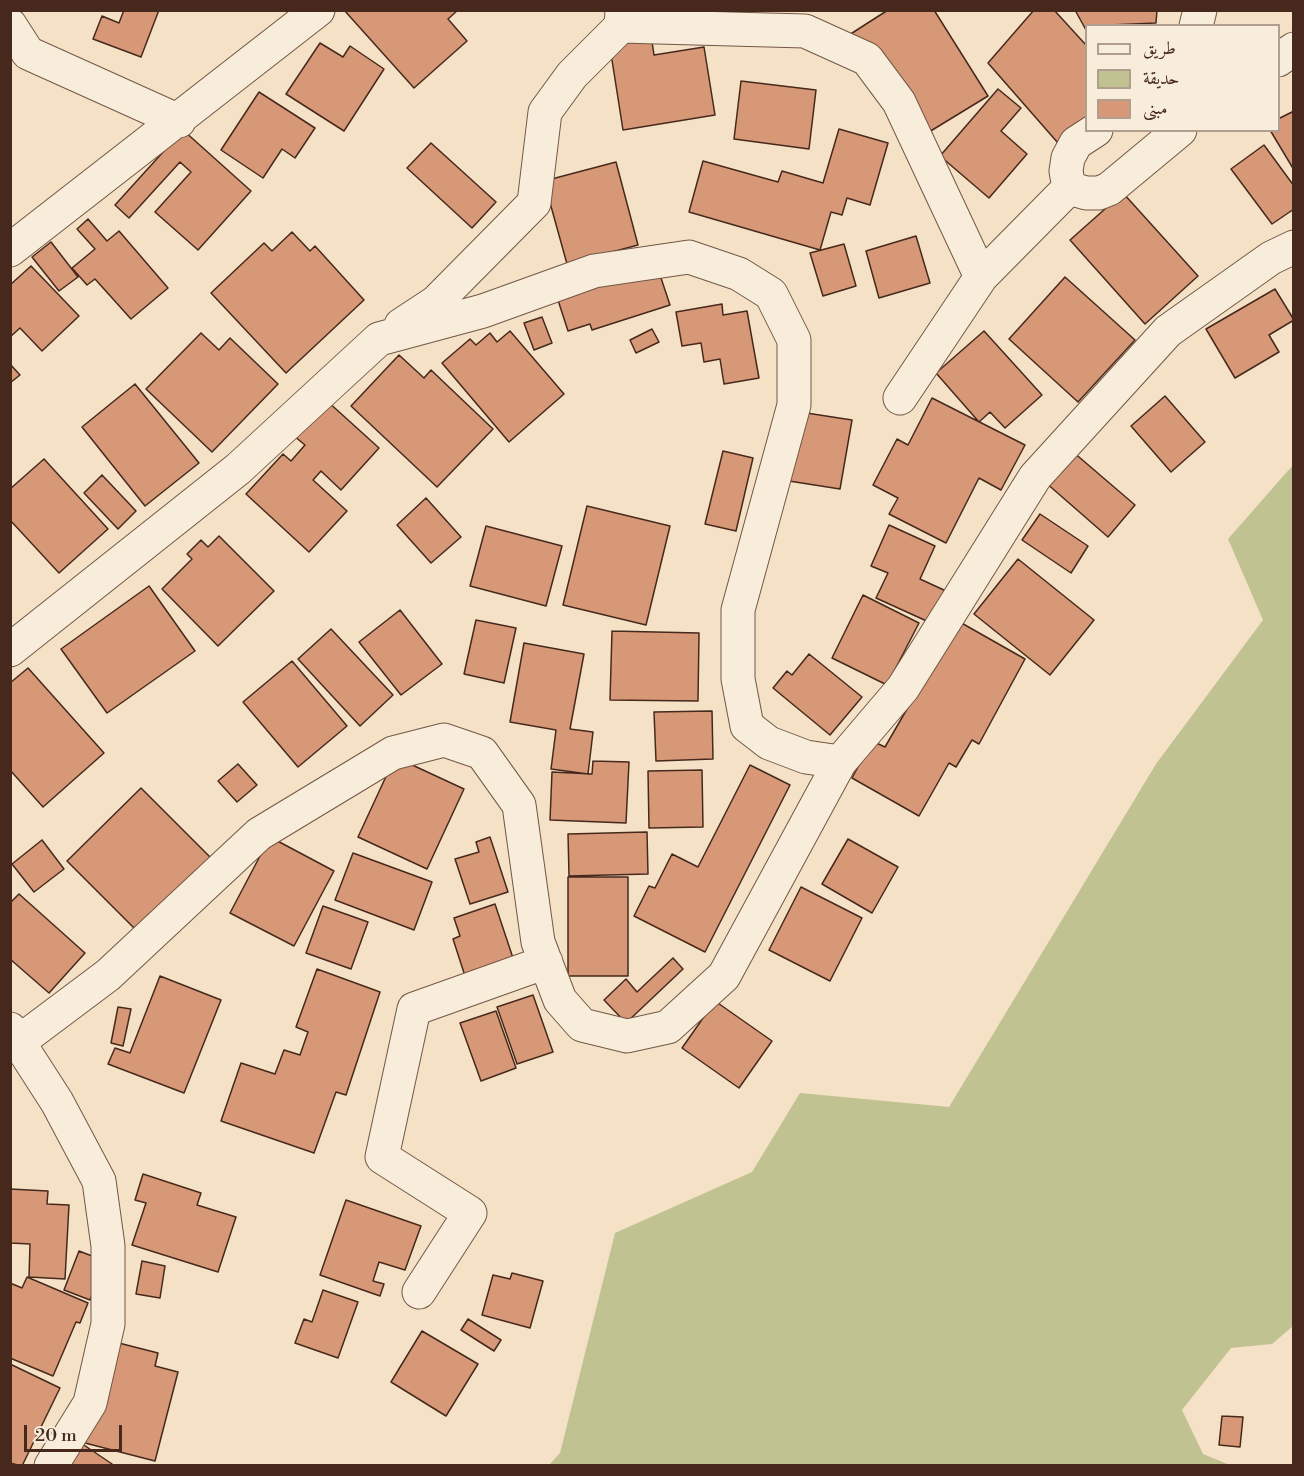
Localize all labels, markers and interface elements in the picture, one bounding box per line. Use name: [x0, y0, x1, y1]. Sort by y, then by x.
legend: [1085, 24, 1280, 132]
text: طريق: [1143, 37, 1176, 60]
text: حديقة: [1143, 67, 1179, 90]
text: مبنى: [1143, 97, 1168, 120]
scale bar: [27, 1413, 124, 1451]
text: 20 m: [35, 1424, 77, 1447]

